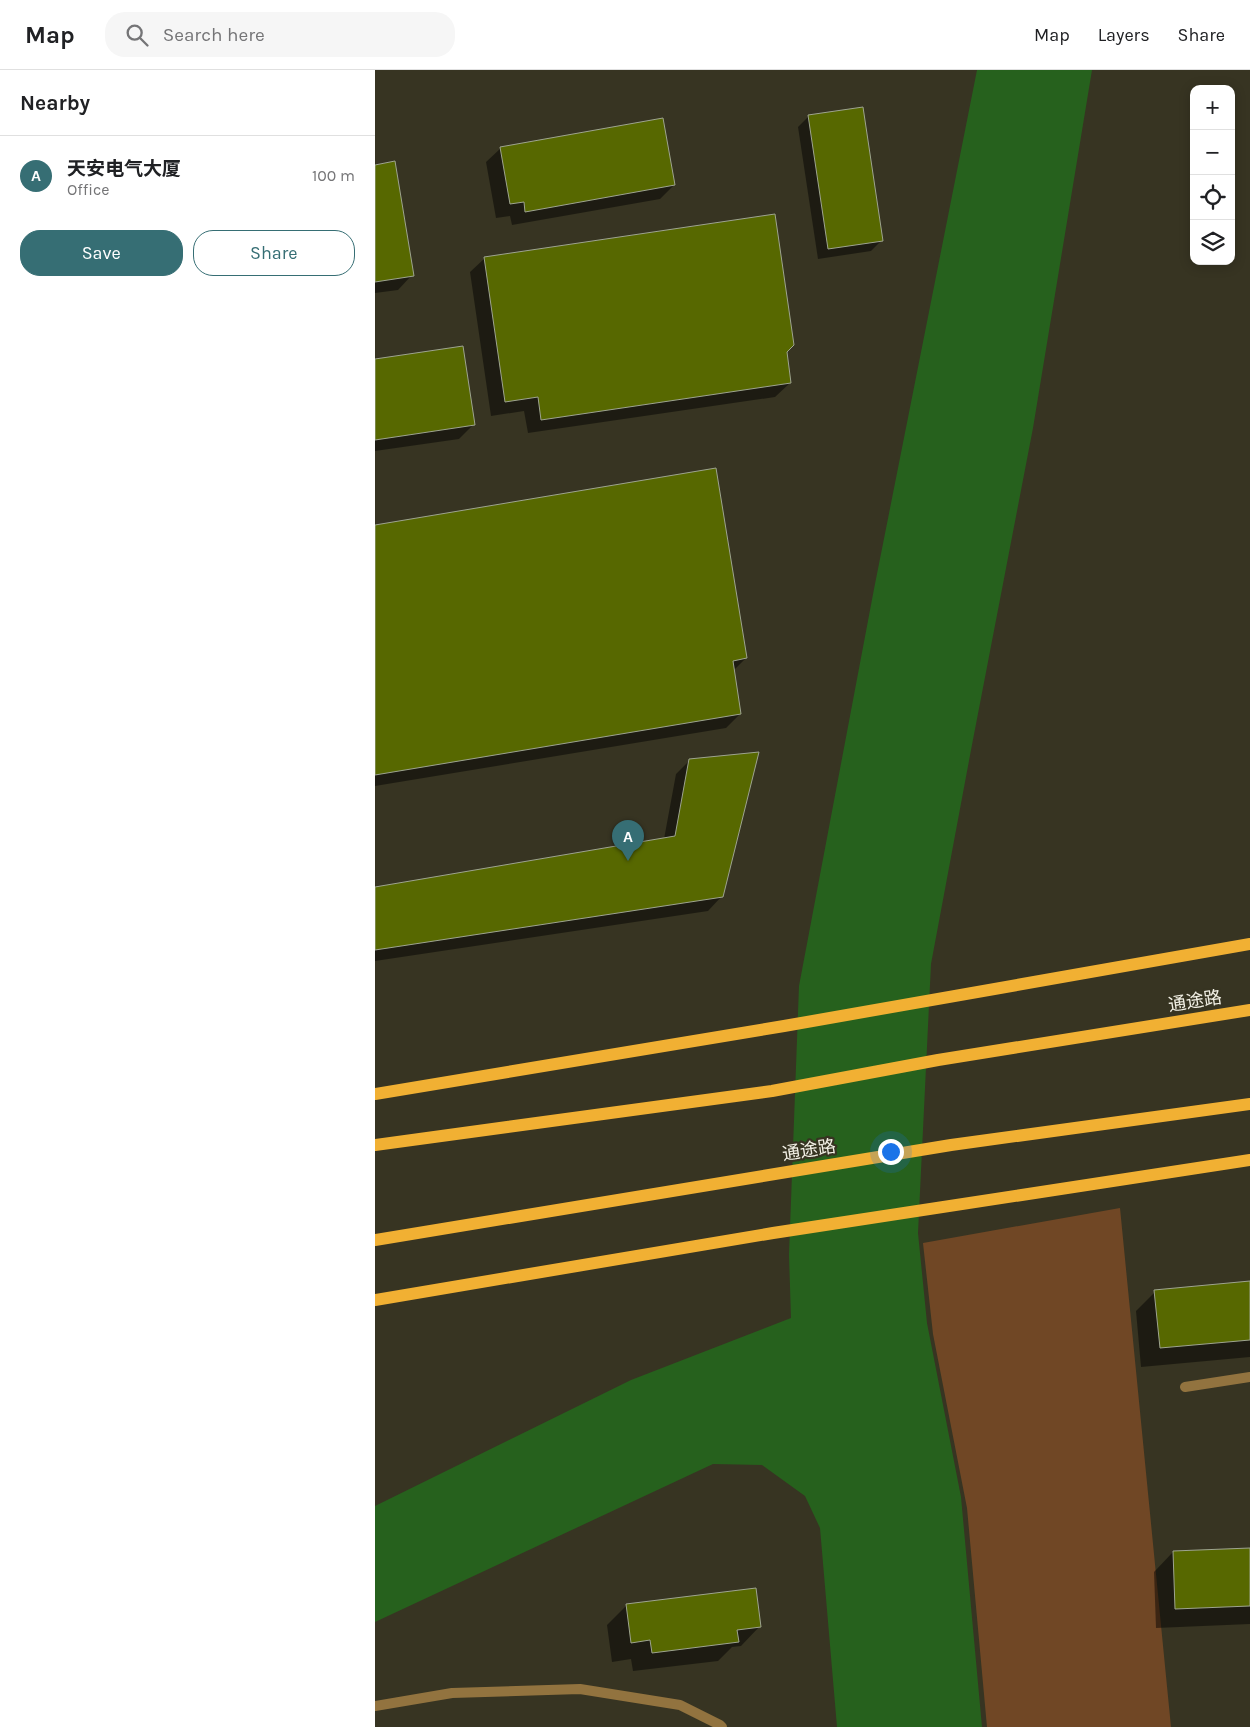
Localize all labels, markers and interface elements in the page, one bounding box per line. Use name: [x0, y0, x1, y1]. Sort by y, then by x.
search box: [105, 12, 455, 57]
text: Map: [25, 21, 75, 49]
icon: search: [123, 21, 151, 49]
text: Search here: [163, 24, 265, 46]
text: Map: [1034, 24, 1070, 46]
text: Layers: [1098, 24, 1150, 46]
text: Share: [1178, 24, 1225, 46]
map controls: [1190, 85, 1235, 265]
button: +: [1190, 85, 1235, 130]
text: Nearby: [20, 91, 90, 115]
button: −: [1190, 130, 1235, 175]
text: 天安电气大厦: [67, 158, 181, 180]
text: A: [31, 166, 41, 185]
text: 100 m: [312, 166, 355, 185]
button: locate: [1190, 175, 1235, 220]
text: Office: [67, 180, 110, 199]
button: layers: [1190, 220, 1235, 265]
button: Save: [20, 230, 183, 276]
button: Share: [193, 230, 355, 276]
pin: A: [612, 820, 644, 861]
street label: 通途路: [1167, 986, 1223, 1016]
street label: 通途路: [781, 1135, 837, 1165]
your location: [878, 1139, 904, 1165]

